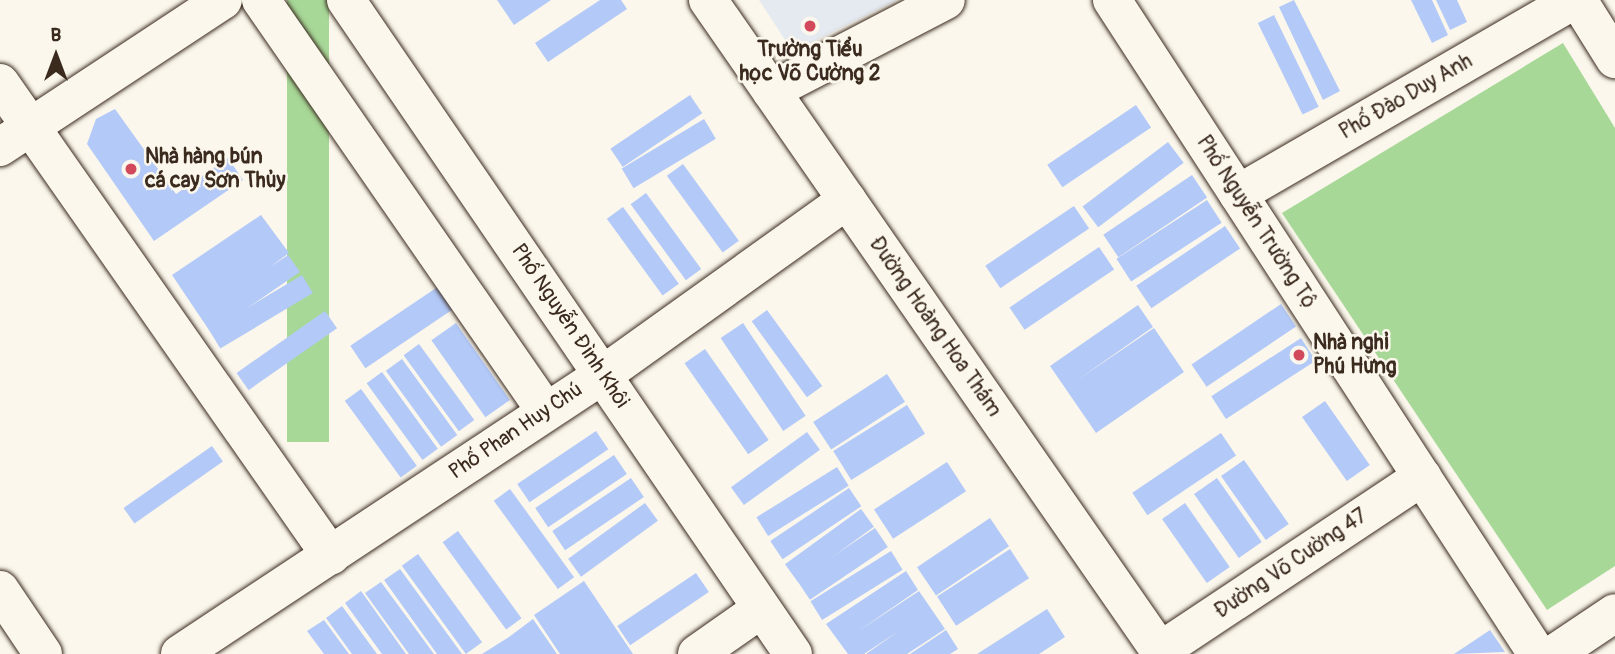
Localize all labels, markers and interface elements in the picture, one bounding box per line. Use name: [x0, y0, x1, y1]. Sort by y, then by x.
marker: Trường Tiểu học Võ Cường 2: [802, 18, 818, 34]
north arrow: [21, 21, 91, 91]
text: B: [51, 23, 61, 47]
place label: Trường Tiểu học Võ Cường 2: [740, 37, 880, 87]
street label: Phố Đào Duy Anh: [1335, 49, 1477, 145]
street label: Phố Nguyễn Trường Tộ: [1191, 131, 1321, 313]
place label: Nhà hàng bún cá cay Sơn Thủy: [145, 144, 286, 194]
marker: Nhà hàng bún cá cay Sơn Thủy: [123, 161, 139, 177]
street label: Đường Hoàng Hoa Thám: [863, 232, 1007, 422]
street label: Phố Nguyễn Đình Khôi: [506, 239, 634, 413]
place label: Nhà nghỉ Phú Hưng: [1313, 330, 1396, 380]
marker: Nhà nghỉ Phú Hưng: [1291, 347, 1307, 363]
street label: Phố Phan Huy Chú: [444, 377, 588, 485]
street label: Đường Võ Cường 47: [1210, 504, 1372, 624]

